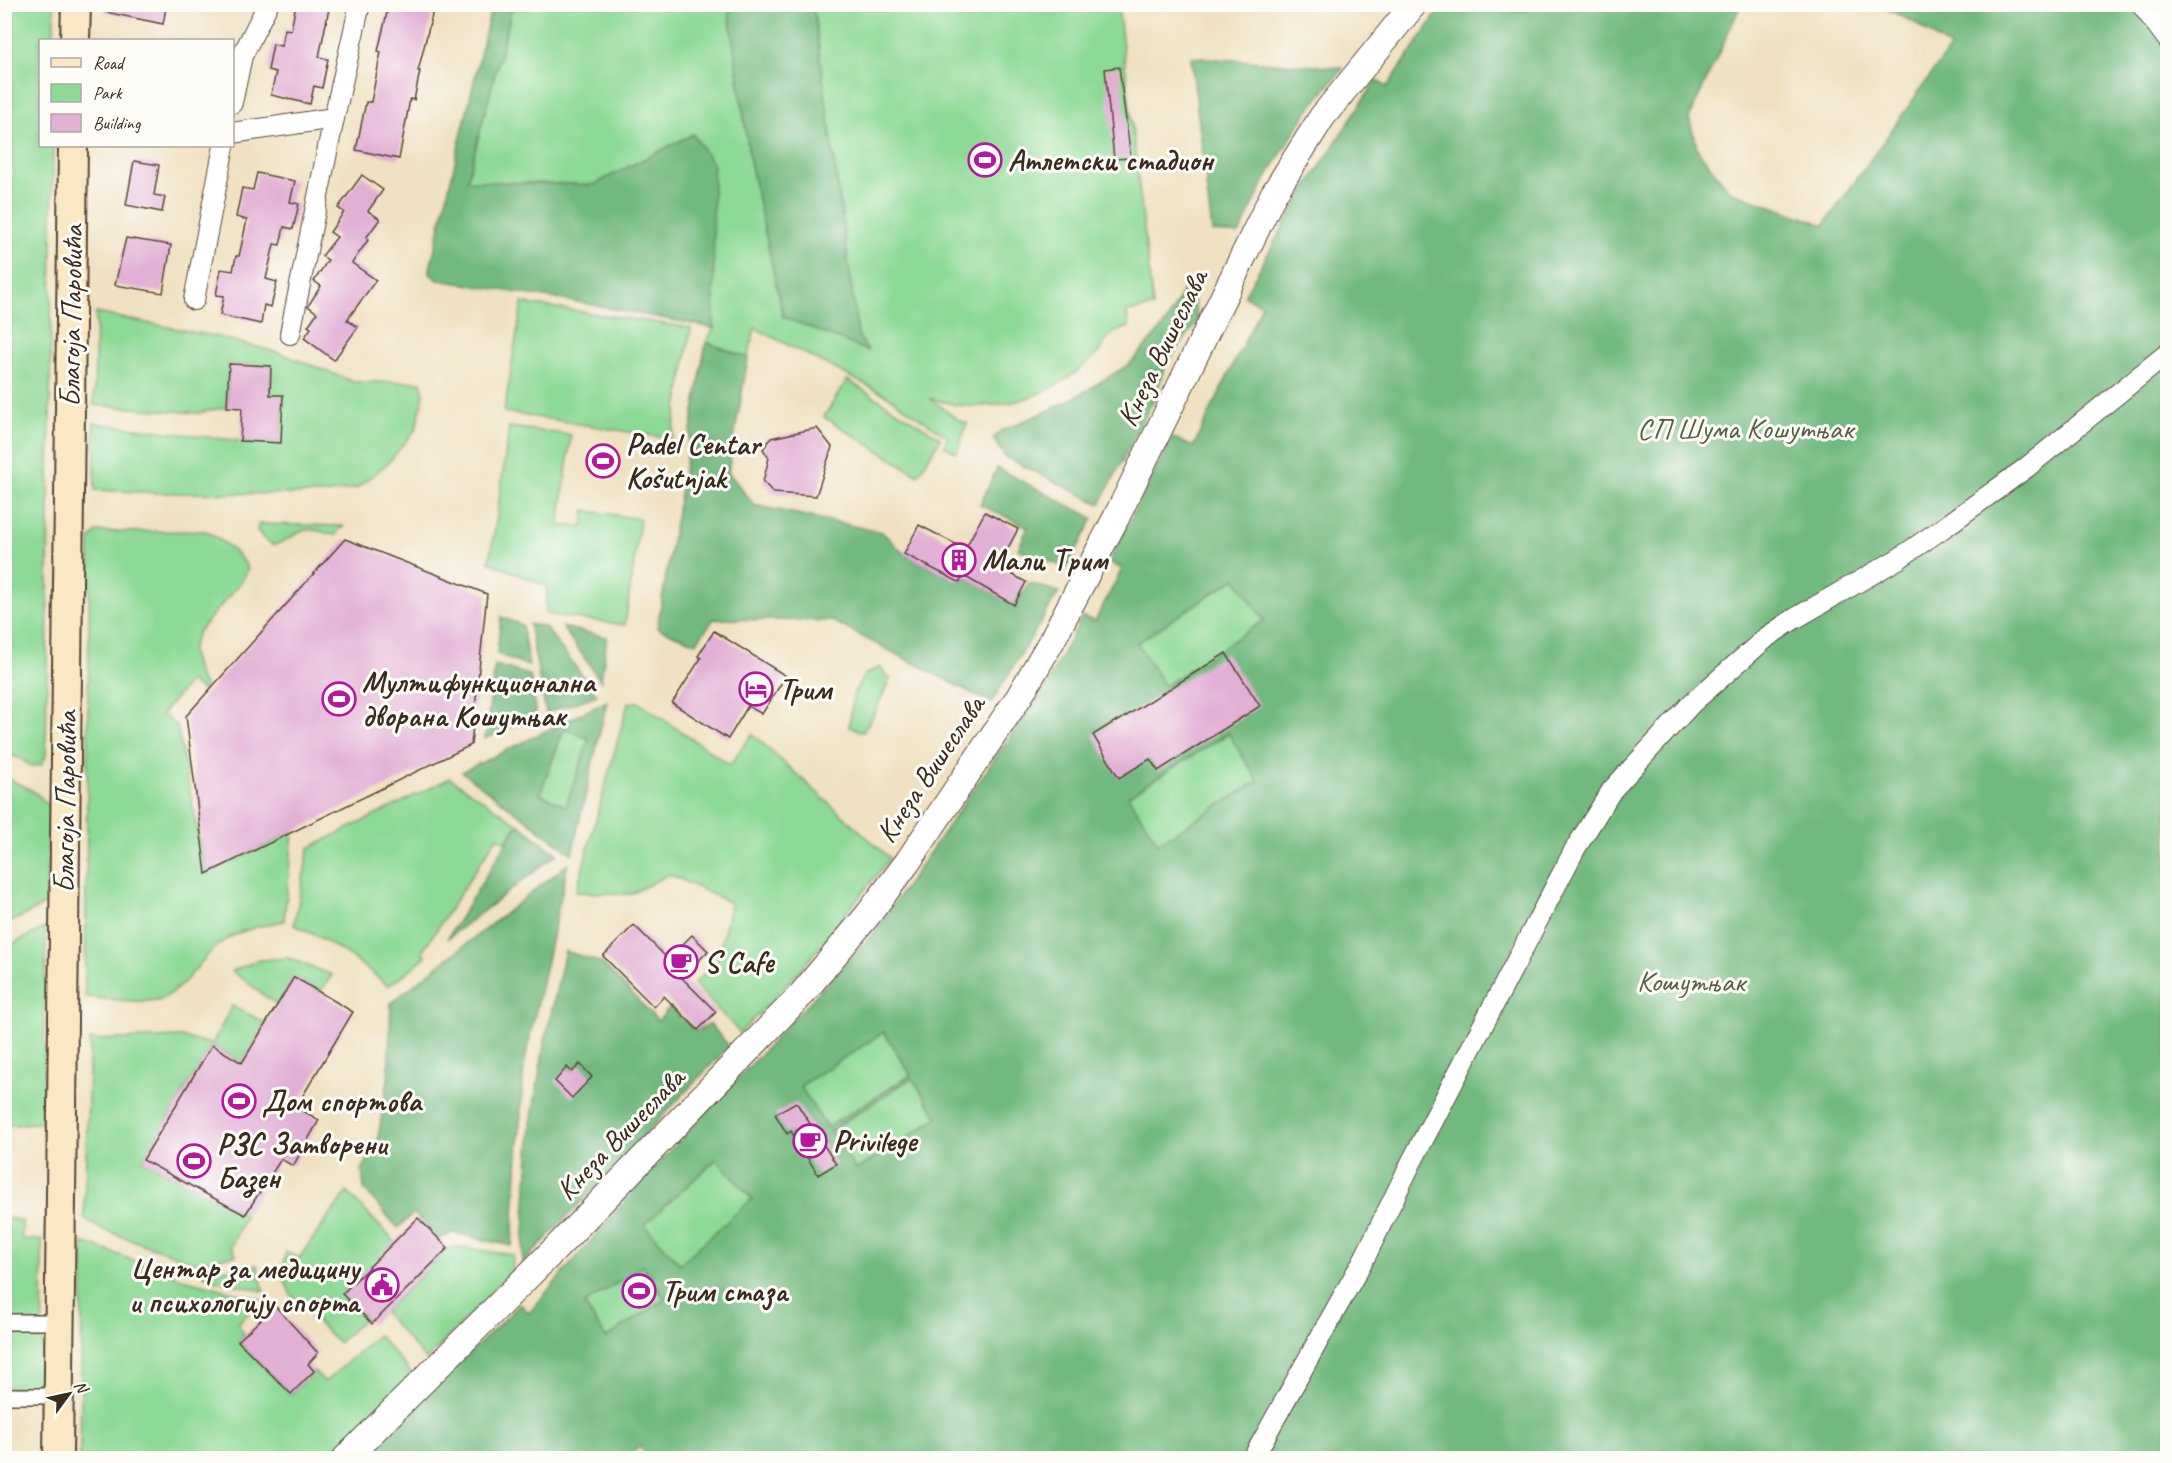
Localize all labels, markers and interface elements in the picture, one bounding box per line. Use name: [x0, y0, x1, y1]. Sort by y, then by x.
legend: [39, 39, 234, 147]
text: Road: [93, 52, 126, 74]
text: Park: [93, 82, 123, 104]
text: Building: [93, 112, 142, 134]
place label: Атлетски стадион: [1008, 141, 1215, 179]
sports icon: Атлетски стадион: [967, 142, 1003, 178]
street label: Благоја Паровића: [50, 223, 92, 407]
street label: Кнеза Вишеслава: [1108, 261, 1217, 433]
park label: СП Шума Кошутњак: [1637, 409, 1856, 447]
place label: Padel Centar Košutnjak: [626, 425, 763, 497]
sports icon: Padel Centar Košutnjak: [585, 443, 621, 479]
place label: Мали Трим: [982, 541, 1110, 579]
building icon: Мали Трим: [941, 542, 977, 578]
place label: Мултифункционална дворана Кошутњак: [362, 663, 597, 736]
place label: Трим: [779, 670, 833, 708]
hotel icon: Трим: [738, 671, 774, 707]
sports icon: Мултифункционална дворана Кошутњак: [321, 681, 357, 717]
street label: Кнеза Вишеслава: [867, 686, 995, 850]
street label: Благоја Паровића: [44, 709, 86, 893]
place label: S Cafe: [704, 943, 775, 981]
cafe icon: S Cafe: [663, 944, 699, 980]
park label: Кошутњак: [1637, 962, 1748, 1000]
street label: Кнеза Вишеслава: [547, 1058, 694, 1208]
place label: Дом спортова: [262, 1082, 424, 1120]
sports icon: Дом спортова: [221, 1083, 257, 1119]
place label: Privilege: [833, 1122, 919, 1160]
cafe icon: Privilege: [792, 1123, 828, 1159]
place label: РЗС Затворени Базен: [217, 1125, 388, 1198]
sports icon: РЗС Затворени Базен: [176, 1143, 212, 1179]
place label: Центар за медицину и психологију спорта: [129, 1249, 362, 1321]
public building icon: Центар за медицину и психологију спорта: [364, 1267, 400, 1303]
place label: Трим стаза: [662, 1272, 790, 1311]
sports icon: Трим стаза: [621, 1273, 657, 1309]
north arrow: [39, 1364, 99, 1424]
text: N: [70, 1377, 94, 1399]

